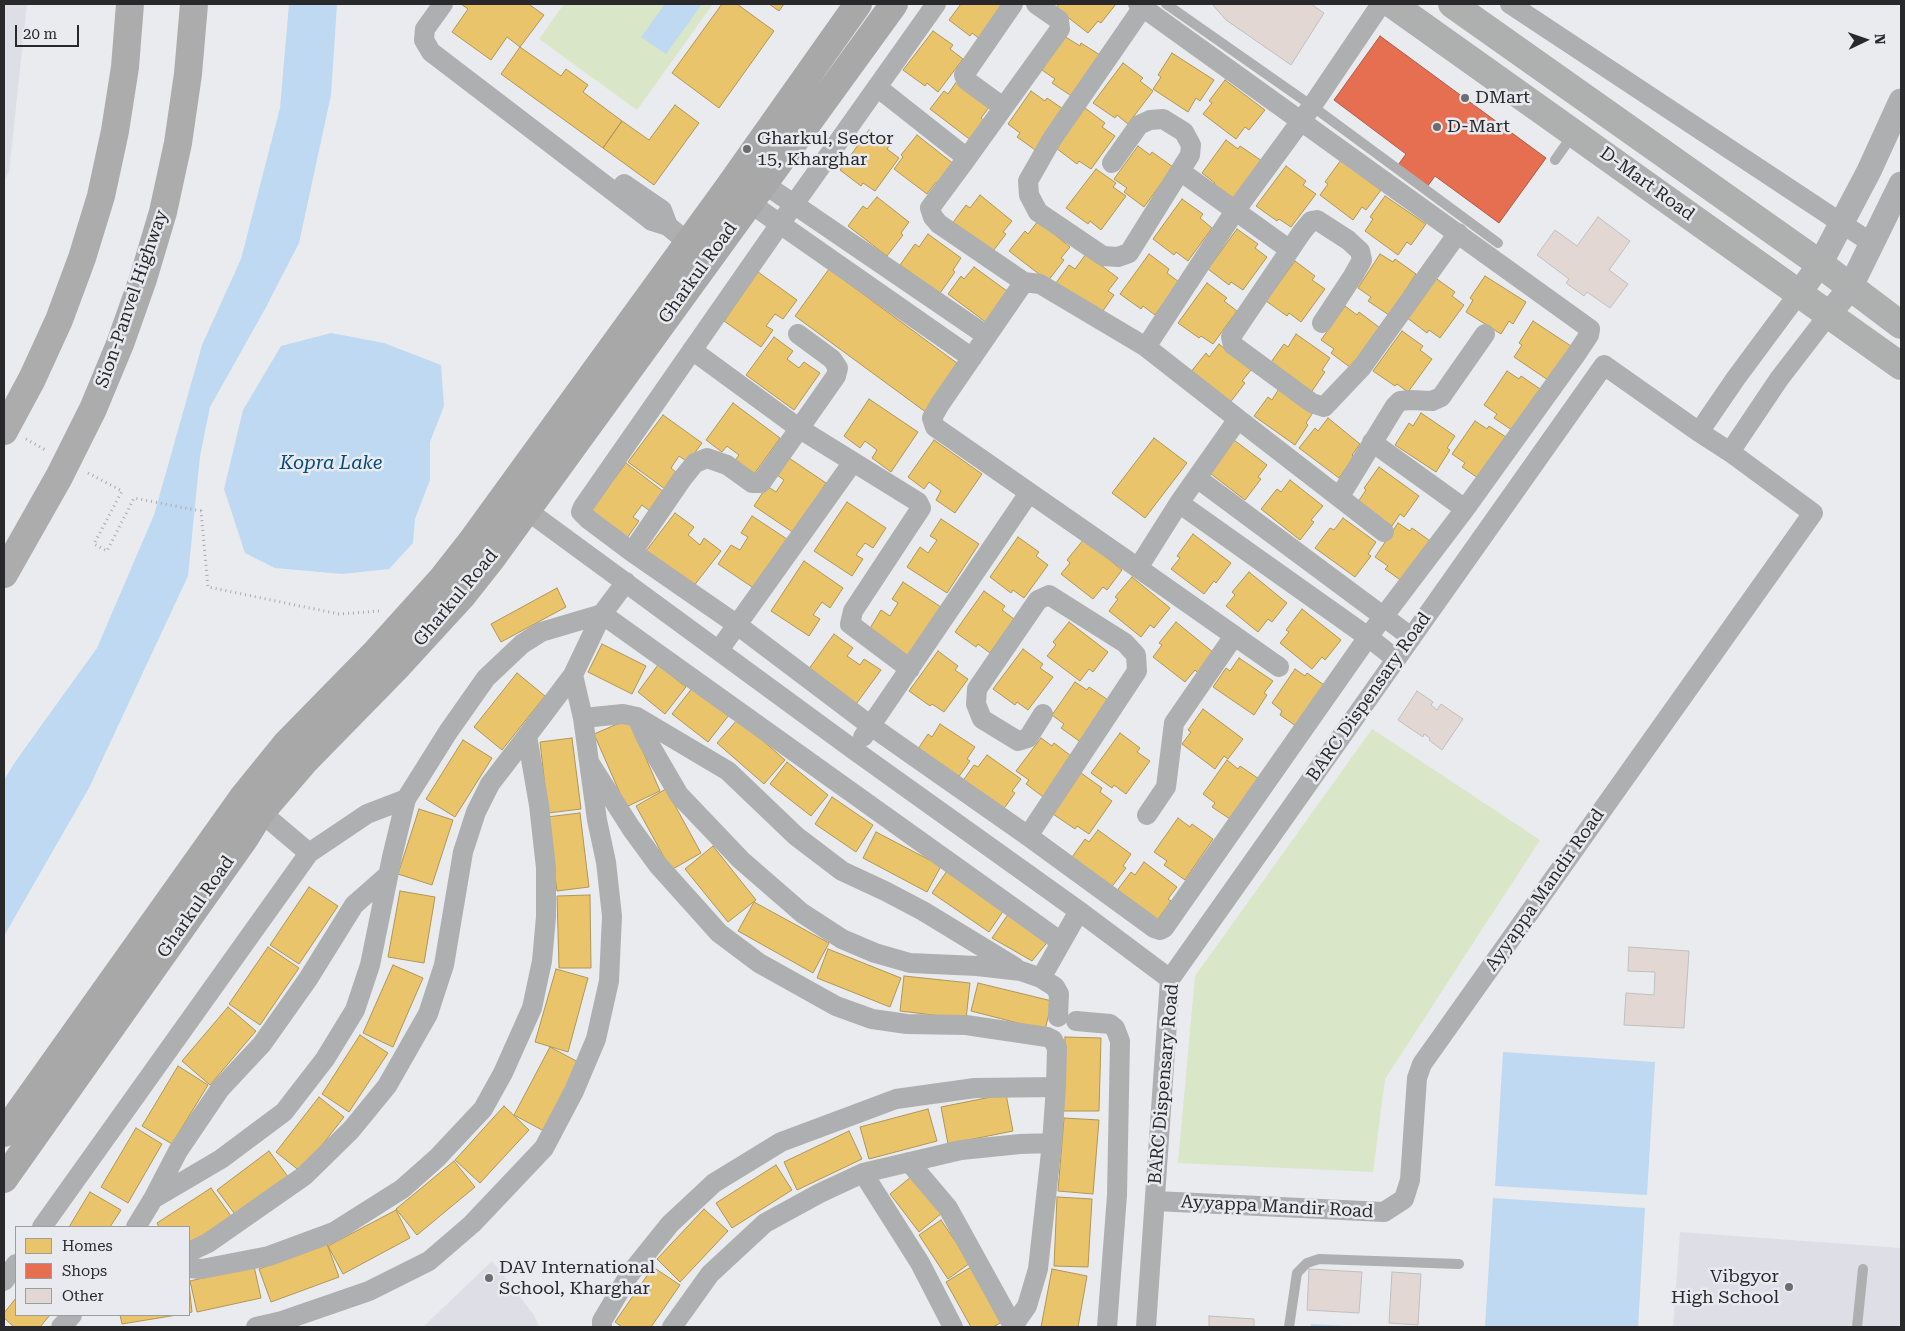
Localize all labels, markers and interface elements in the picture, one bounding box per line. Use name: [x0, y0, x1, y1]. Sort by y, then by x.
scale bar: [18, 15, 81, 47]
north arrow: [1840, 15, 1890, 65]
text: 20 m: [23, 25, 57, 43]
text: N: [1872, 33, 1888, 45]
place label: DMart: [1475, 87, 1530, 109]
marker: DMart: [1459, 92, 1471, 104]
place label: D-Mart: [1447, 116, 1510, 138]
marker: D-Mart: [1431, 121, 1443, 133]
place label: Gharkul, Sector 15, Kharghar: [757, 128, 894, 170]
street label: D-Mart Road: [1595, 142, 1699, 226]
marker: Gharkul, Sector 15, Kharghar: [741, 143, 753, 155]
street label: Sion-Panvel Highway: [91, 207, 173, 391]
street label: Gharkul Road: [654, 218, 742, 328]
water label: Kopra Lake: [280, 452, 382, 474]
street label: Gharkul Road: [409, 545, 503, 651]
street label: BARC Dispensary Road: [1302, 608, 1436, 786]
street label: Ayyappa Mandir Road: [1481, 805, 1609, 975]
street label: Gharkul Road: [153, 852, 239, 962]
street label: BARC Dispensary Road: [1144, 983, 1184, 1185]
street label: Ayyappa Mandir Road: [1180, 1191, 1374, 1223]
legend: [15, 1226, 190, 1316]
text: Homes: [62, 1237, 113, 1255]
place label: DAV International School, Kharghar: [499, 1257, 655, 1300]
text: Shops: [62, 1262, 107, 1280]
place label: Vibgyor High School: [1671, 1266, 1779, 1308]
marker: DAV International School, Kharghar: [483, 1272, 495, 1284]
marker: Vibgyor High School: [1783, 1281, 1795, 1293]
text: Other: [62, 1287, 104, 1305]

